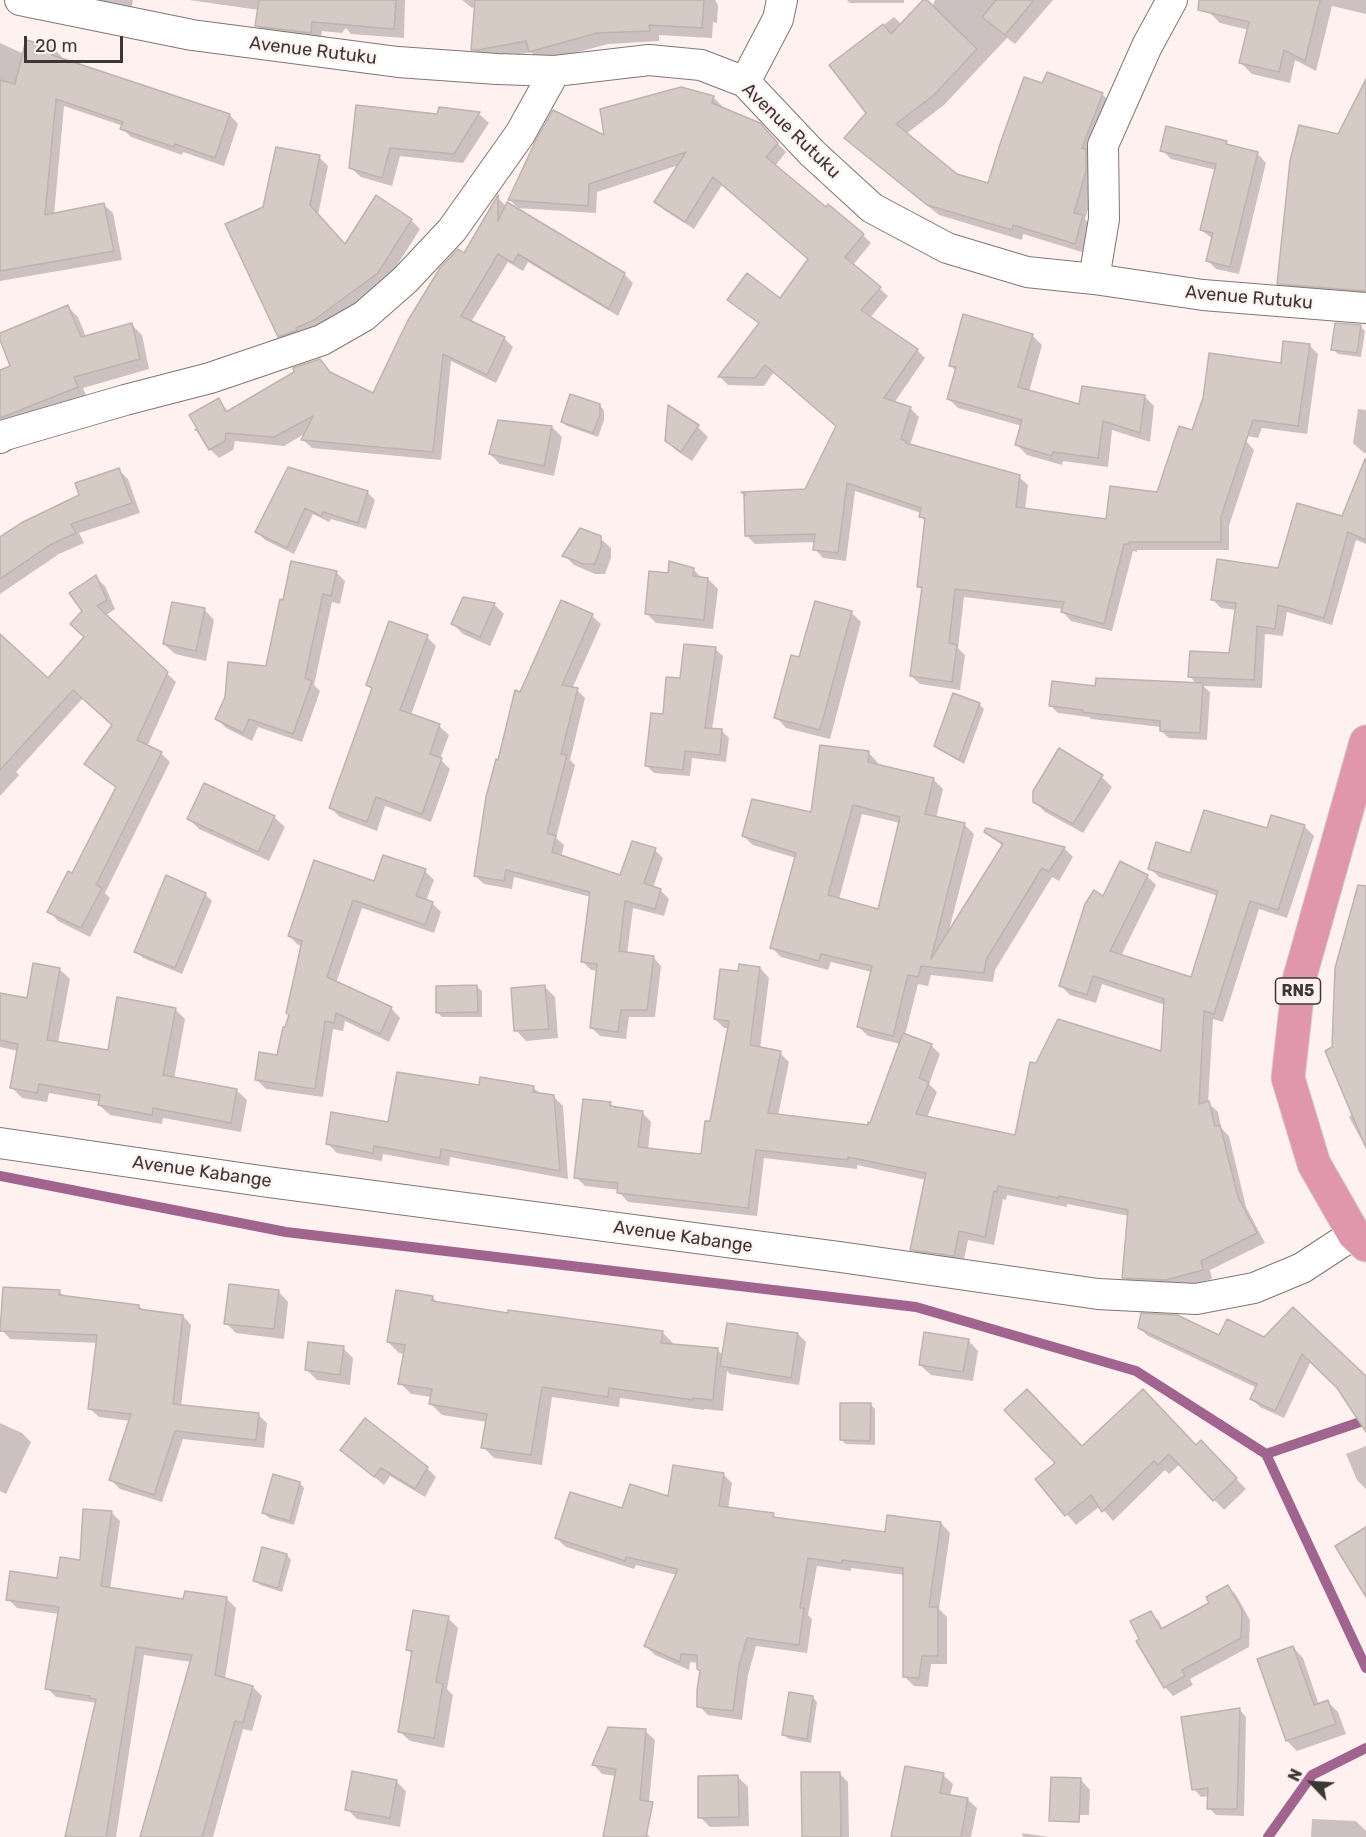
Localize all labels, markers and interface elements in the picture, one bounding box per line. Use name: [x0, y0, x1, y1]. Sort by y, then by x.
scale bar: [27, 24, 126, 62]
street label: Avenue Rutuku: [248, 32, 378, 70]
text: 20 m: [35, 35, 77, 57]
street label: Avenue Rutuku: [737, 79, 845, 183]
street label: Avenue Rutuku: [1184, 282, 1314, 314]
road number: RN5: [1276, 978, 1320, 1004]
street label: Avenue Kabange: [131, 1152, 273, 1192]
street label: Avenue Kabange: [612, 1217, 754, 1257]
north arrow: [1282, 1753, 1342, 1813]
text: N: [1284, 1766, 1306, 1784]

